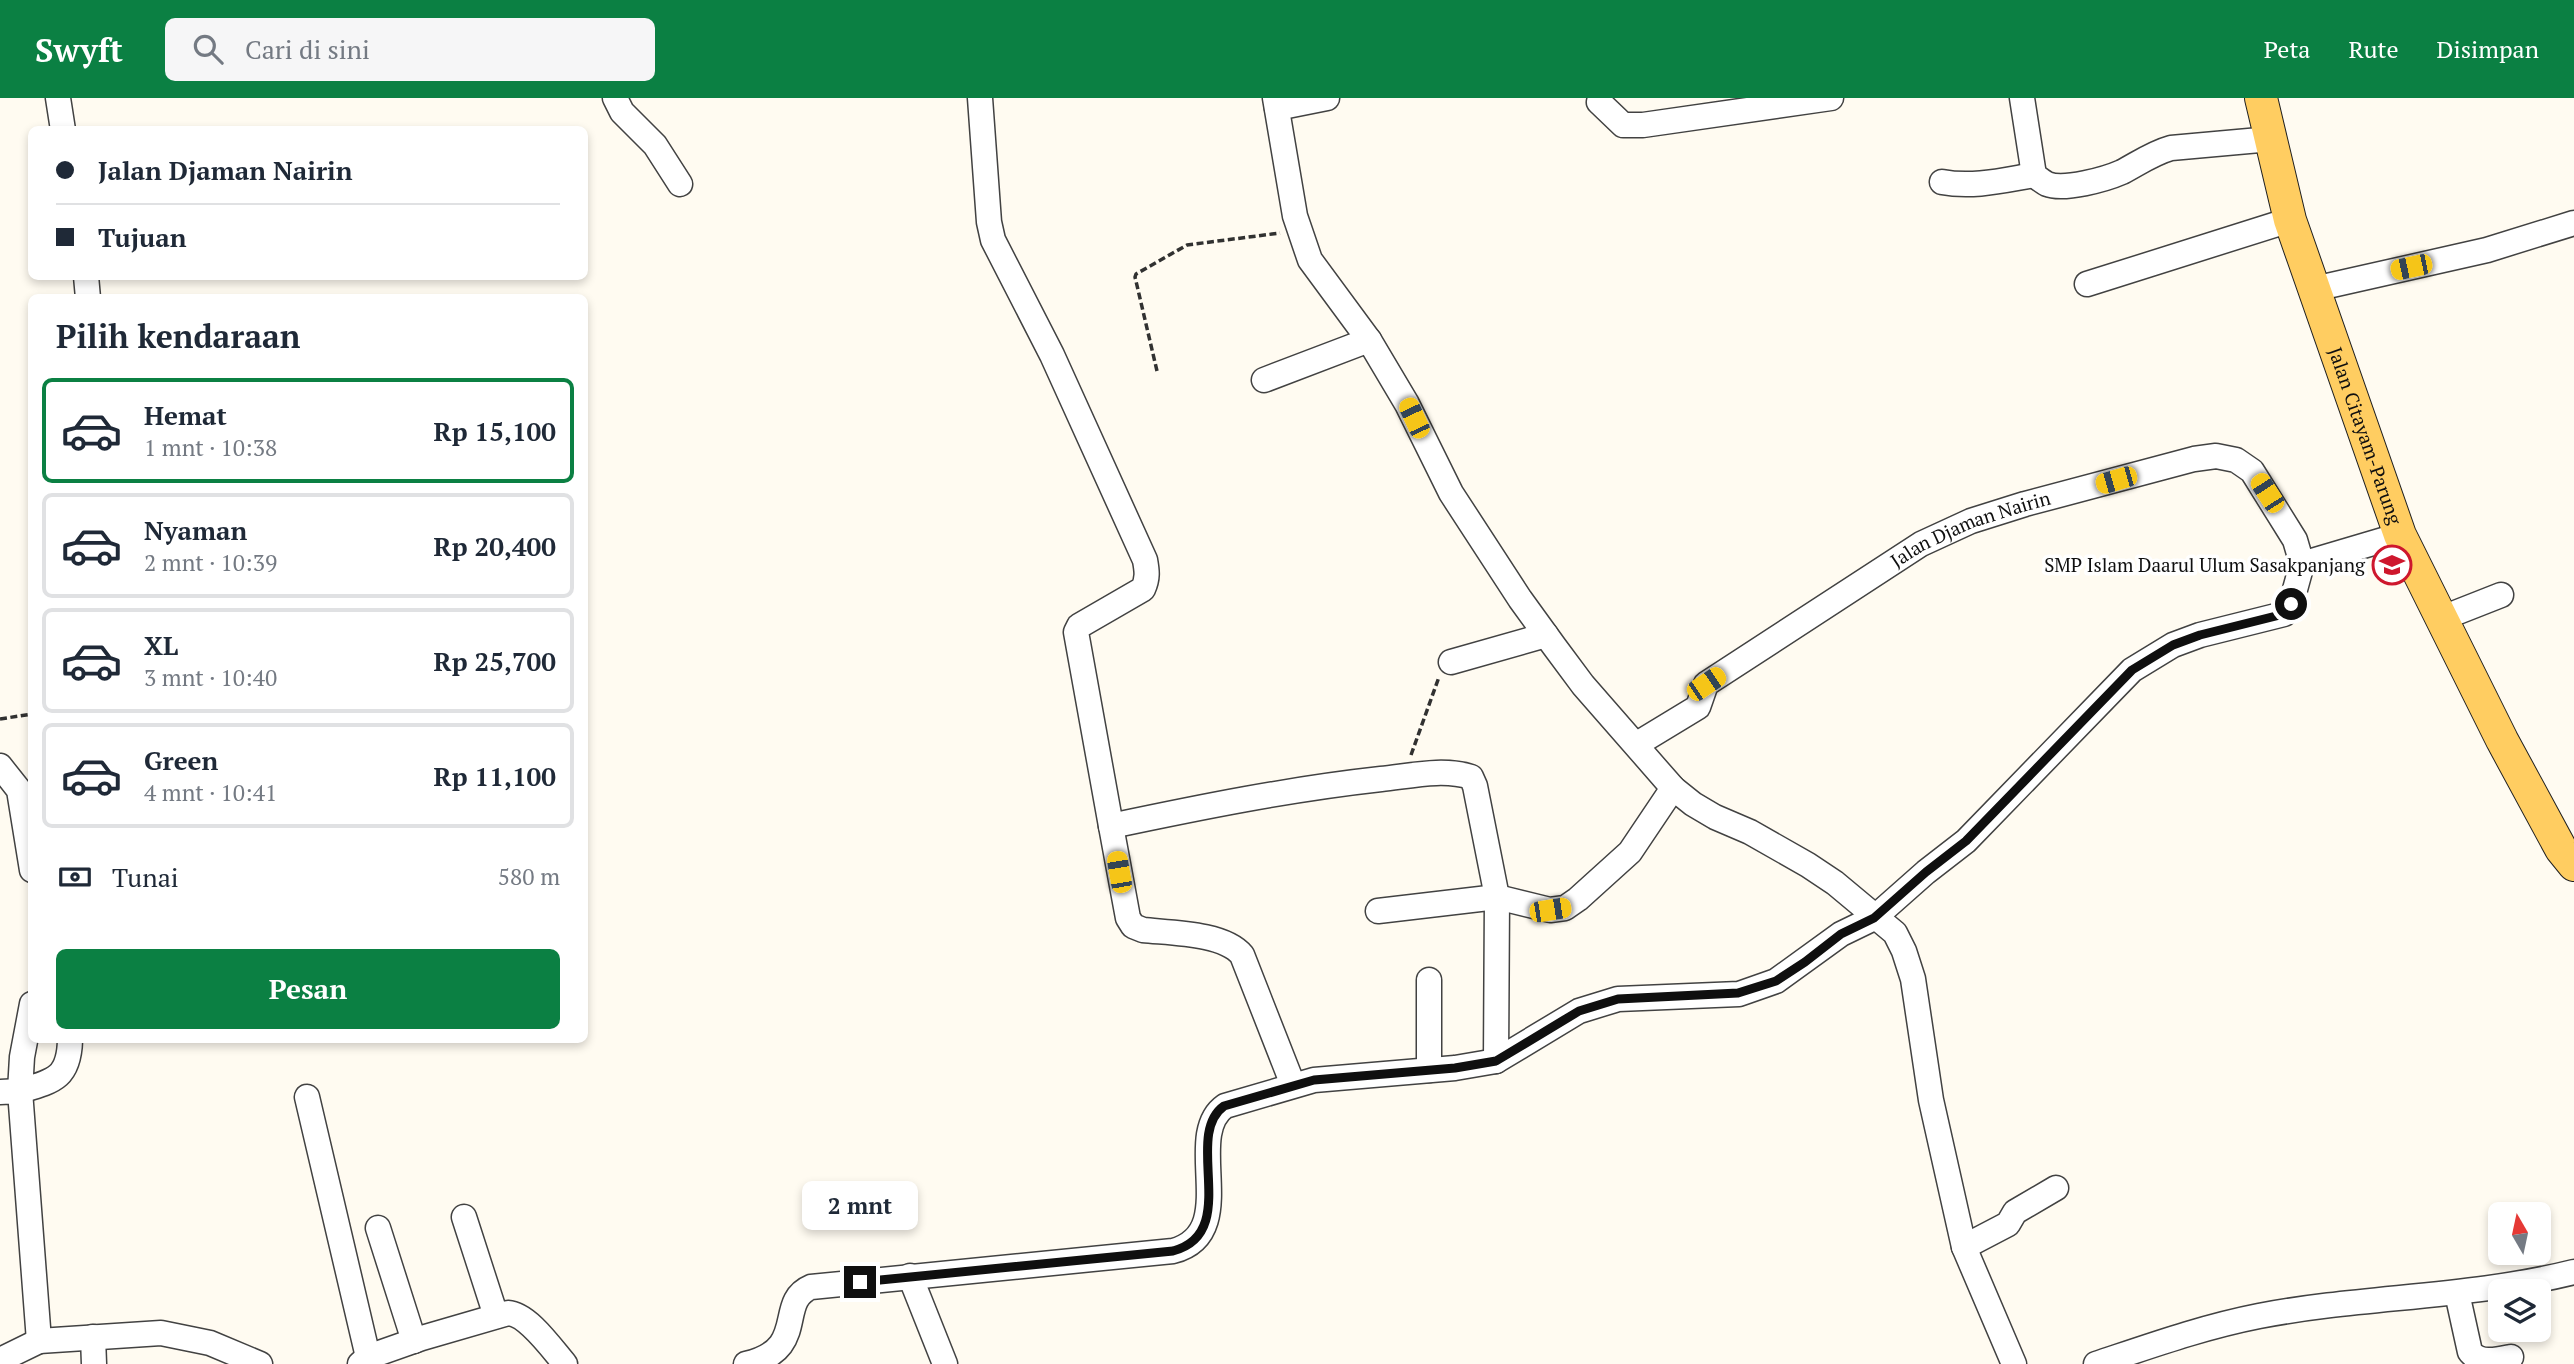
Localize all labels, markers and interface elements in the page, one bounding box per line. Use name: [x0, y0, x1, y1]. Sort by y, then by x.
search box: [165, 18, 655, 81]
text: Swyft: [35, 28, 123, 71]
icon: search: [189, 30, 227, 68]
text: Cari di sini: [245, 32, 370, 66]
text: Peta: [2264, 33, 2310, 65]
text: Rute: [2348, 33, 2398, 65]
text: Disimpan: [2436, 33, 2539, 65]
text: Jalan Djaman Nairin: [98, 153, 352, 187]
text: Tujuan: [98, 220, 186, 254]
car: [2389, 252, 2434, 282]
text: Pilih kendaraan: [56, 315, 300, 357]
street label: Jalan Citayam-Parung: [2323, 344, 2409, 529]
car: [1396, 395, 1433, 441]
text: Hemat: [144, 398, 227, 432]
icon: car: [60, 399, 123, 462]
text: Rp 15,100: [434, 414, 556, 448]
text: 1 mnt · 10:38: [144, 432, 277, 463]
car: [2093, 464, 2140, 496]
car: [2247, 470, 2288, 516]
street label: Jalan Djaman Nairin: [1885, 485, 2053, 573]
text: Nyaman: [144, 513, 247, 547]
icon: car: [60, 514, 123, 577]
text: Rp 20,400: [434, 529, 556, 563]
school or university icon: SMP Islam Daarul Ulum Sasakpanjang: [2371, 544, 2413, 586]
text: 2 mnt · 10:39: [144, 547, 277, 578]
place label: SMP Islam Daarul Ulum Sasakpanjang: [2044, 552, 2366, 577]
route start: [2275, 588, 2307, 620]
text: XL: [144, 628, 178, 662]
icon: car: [60, 629, 123, 692]
text: Rp 25,700: [434, 644, 556, 678]
text: 3 mnt · 10:40: [144, 662, 277, 693]
car: [1683, 664, 1730, 704]
text: Green: [144, 743, 218, 777]
icon: car: [60, 744, 123, 807]
text: Rp 11,100: [434, 759, 556, 793]
text: 4 mnt · 10:41: [144, 777, 277, 808]
car: [1106, 849, 1133, 895]
icon: cash: [56, 858, 94, 896]
text: Tunai: [112, 860, 179, 894]
text: 580 m: [498, 861, 560, 892]
car: [1528, 896, 1573, 924]
button: Pesan: [56, 949, 560, 1029]
callout: 2 mnt: [802, 1180, 918, 1230]
text: 2 mnt: [828, 1190, 892, 1221]
north arrow: [2488, 1202, 2552, 1265]
map controls: [2488, 1202, 2551, 1342]
route end: [844, 1266, 876, 1298]
button: layers: [2488, 1279, 2551, 1342]

